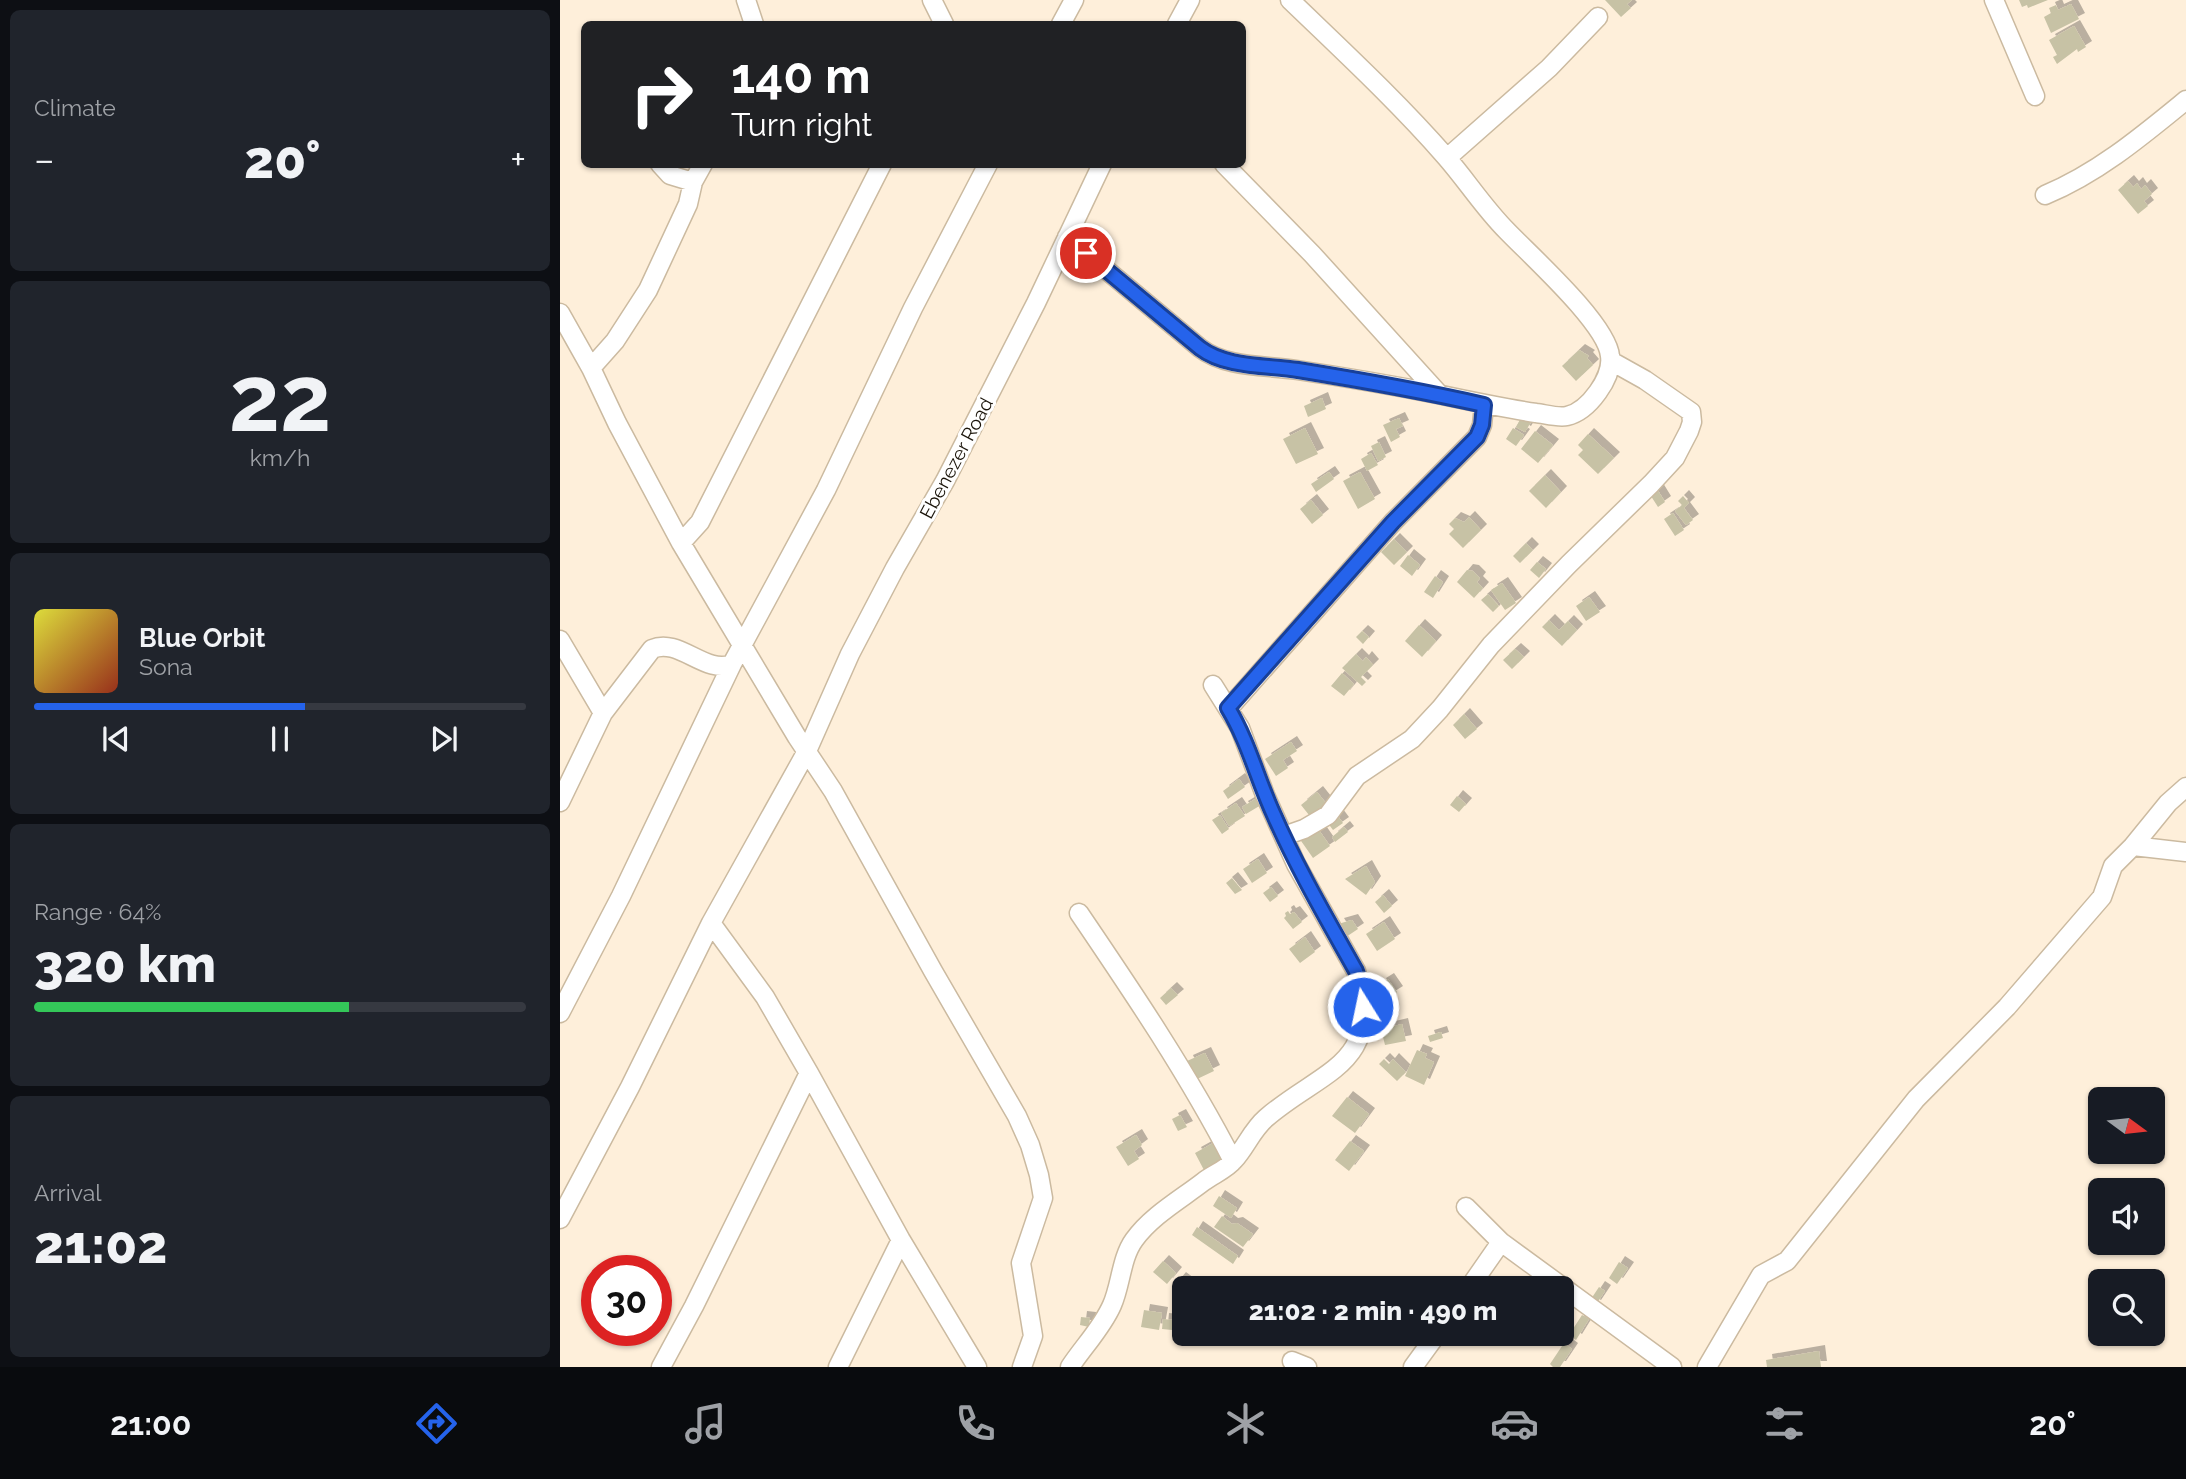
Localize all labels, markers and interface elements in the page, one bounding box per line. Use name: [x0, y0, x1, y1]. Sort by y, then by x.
text: 140 m: [731, 47, 871, 104]
icon: right: [616, 49, 707, 140]
text: Climate: [34, 94, 116, 121]
text: Turn right: [731, 106, 872, 143]
text: 20°: [244, 129, 321, 190]
text: −: [34, 137, 54, 182]
text: +: [510, 137, 526, 182]
pin: [1056, 223, 1116, 283]
icon: arrive: [1067, 234, 1105, 272]
text: 22: [229, 345, 331, 452]
street label: Ebenezer Road: [915, 394, 997, 522]
text: km/h: [250, 444, 310, 471]
text: Blue Orbit: [139, 623, 266, 653]
text: Sona: [139, 653, 193, 680]
icon: previous: [97, 720, 135, 758]
icon: pause: [261, 720, 299, 758]
icon: next: [425, 720, 463, 758]
text: Range · 64%: [34, 898, 161, 925]
text: 320 km: [34, 933, 216, 994]
position arrow: [1326, 970, 1400, 1044]
north arrow: [2088, 1087, 2165, 1164]
map controls: [2088, 1087, 2165, 1346]
button: sound: [2088, 1178, 2165, 1255]
text: Arrival: [34, 1179, 101, 1206]
text: 21:02: [34, 1214, 167, 1275]
speed limit sign: 30: [581, 1255, 672, 1346]
button: search: [2088, 1269, 2165, 1346]
text: 21:02 · 2 min · 490 m: [1249, 1296, 1497, 1326]
icon: directions: [412, 1399, 461, 1448]
icon: music: [681, 1399, 730, 1448]
icon: phone: [951, 1399, 1000, 1448]
icon: climate: [1221, 1399, 1270, 1448]
icon: car: [1490, 1399, 1539, 1448]
icon: filters: [1760, 1399, 1809, 1448]
text: 21:00: [110, 1405, 191, 1442]
text: 20°: [2029, 1405, 2076, 1442]

